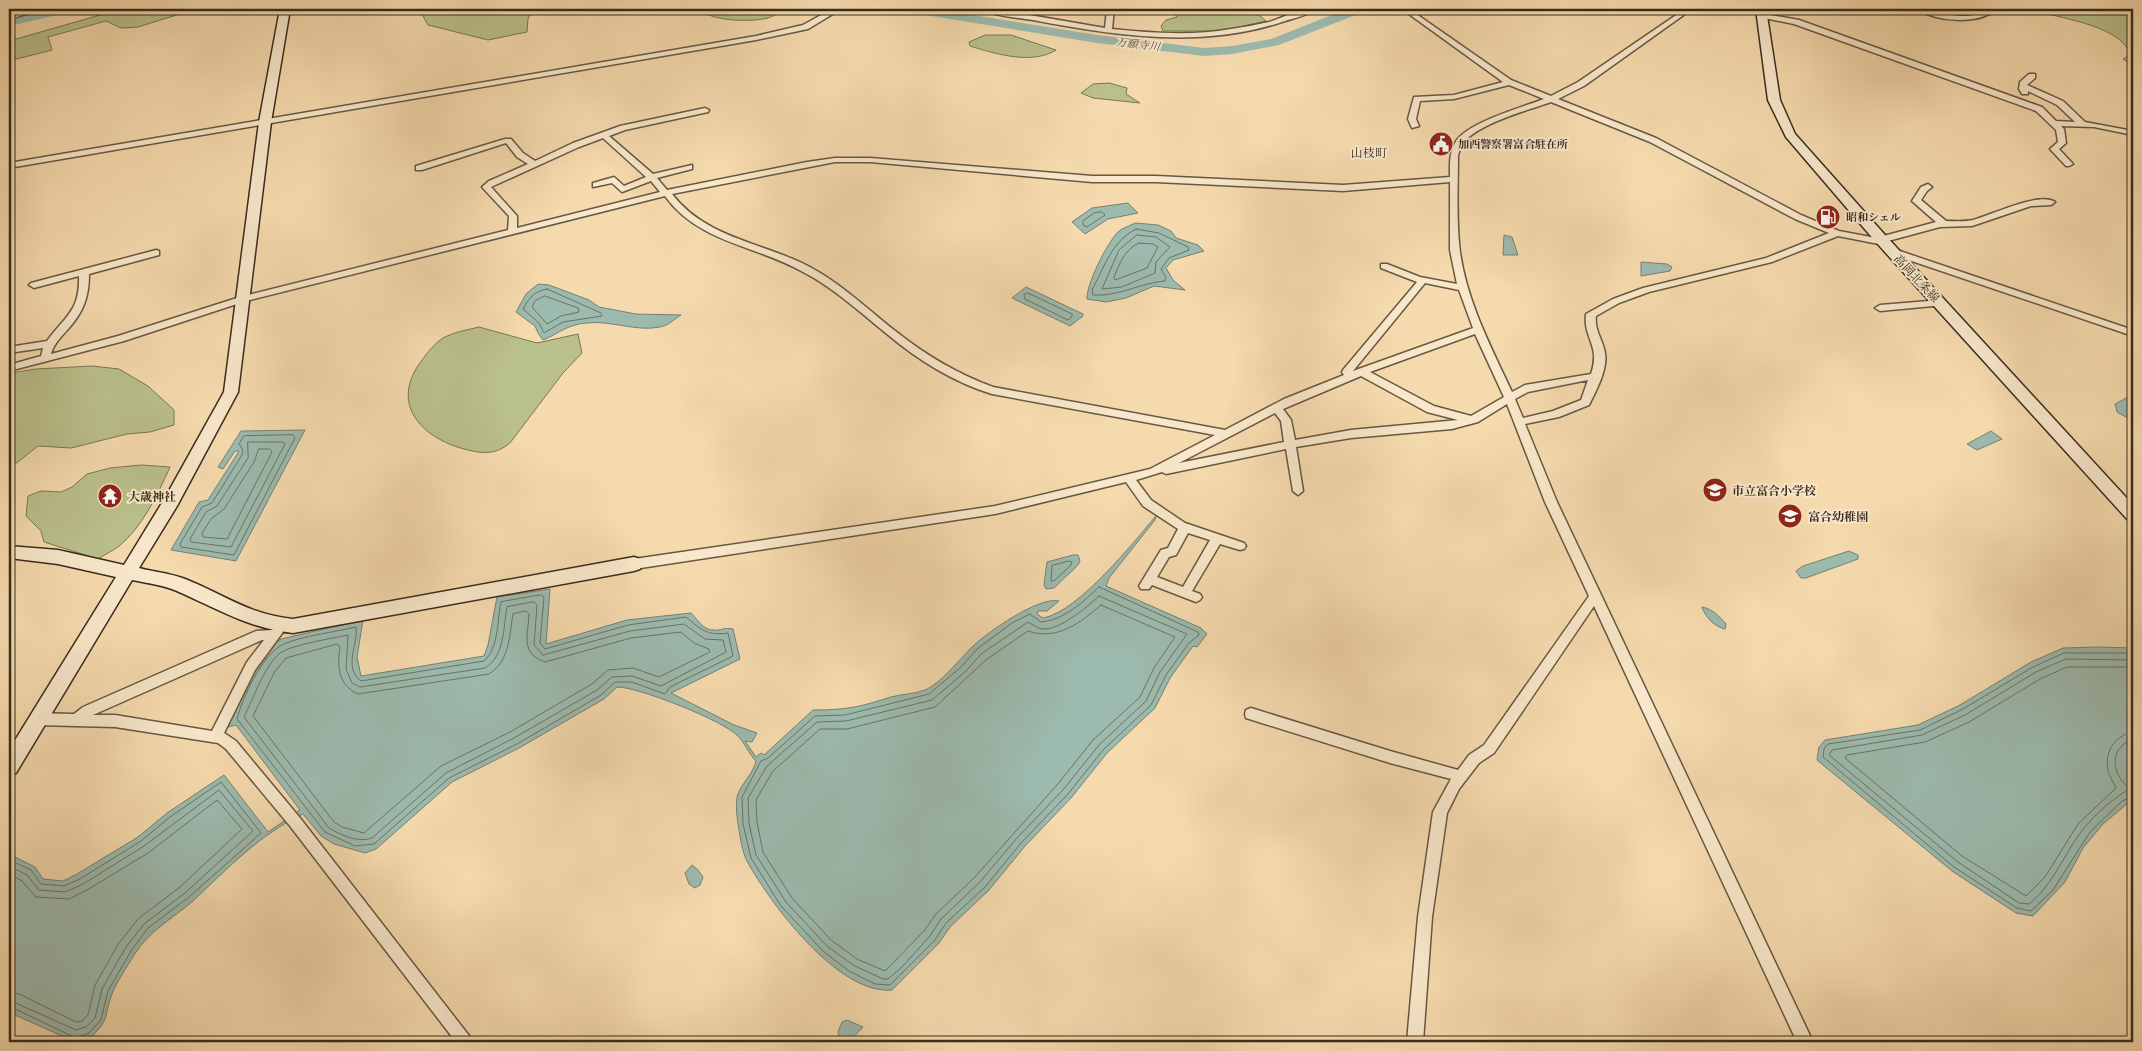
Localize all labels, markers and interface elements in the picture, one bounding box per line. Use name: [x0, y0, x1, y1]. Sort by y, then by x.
water label: 万願寺川: [1115, 34, 1162, 54]
public building icon: 加西警察署富合駐在所: [1428, 131, 1454, 157]
place label: 加西警察署富合駐在所: [1458, 137, 1568, 151]
district label: 山枝町: [1351, 145, 1387, 160]
fuel station icon: 昭和シェル: [1815, 204, 1841, 230]
place label: 昭和シェル: [1846, 210, 1901, 224]
street label: 高岡北条線: [1891, 251, 1943, 305]
school or university icon: 市立富合小学校: [1702, 477, 1728, 503]
temple icon: 大歳神社: [97, 483, 123, 509]
place label: 市立富合小学校: [1732, 483, 1816, 498]
place label: 大歳神社: [128, 489, 176, 504]
school or university icon: 富合幼稚園: [1777, 503, 1803, 529]
place label: 富合幼稚園: [1808, 509, 1868, 524]

